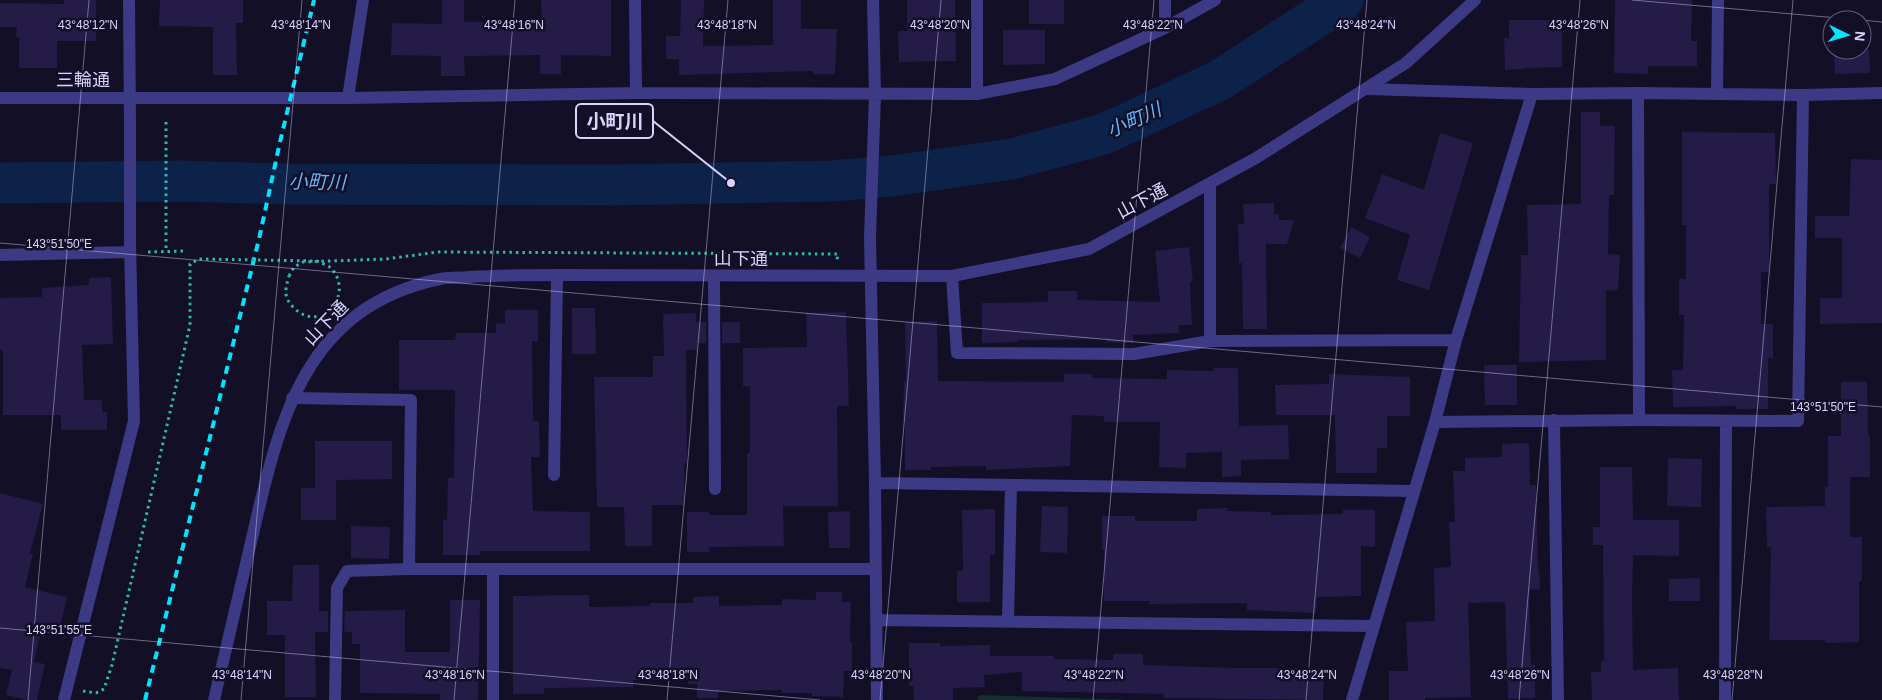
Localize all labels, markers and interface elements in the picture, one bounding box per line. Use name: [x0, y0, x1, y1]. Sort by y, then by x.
north arrow: [1822, 10, 1872, 60]
text: 43°48'12"N: [58, 18, 118, 32]
text: 43°48'14"N: [271, 18, 331, 32]
text: 43°48'16"N: [484, 18, 544, 32]
text: 43°48'18"N: [697, 18, 757, 32]
text: 43°48'20"N: [910, 18, 970, 32]
text: 43°48'22"N: [1123, 18, 1183, 32]
text: 43°48'24"N: [1336, 18, 1396, 32]
text: 43°48'26"N: [1549, 18, 1609, 32]
text: N: [1852, 30, 1868, 42]
street label: 三輪通: [56, 70, 110, 90]
water label: 小町川: [1104, 98, 1166, 141]
callout: 小町川: [576, 104, 653, 138]
text: 小町川: [586, 111, 644, 132]
water label: 小町川: [288, 171, 348, 193]
street label: 山下通: [1113, 179, 1171, 223]
text: 143°51'50"E: [26, 237, 92, 251]
street label: 山下通: [714, 249, 768, 269]
street label: 山下通: [300, 297, 352, 349]
text: 143°51'50"E: [1790, 400, 1856, 414]
text: 143°51'55"E: [26, 623, 92, 637]
text: 43°48'14"N: [212, 668, 272, 682]
text: 43°48'16"N: [425, 668, 485, 682]
text: 43°48'18"N: [638, 668, 698, 682]
text: 43°48'20"N: [851, 668, 911, 682]
text: 43°48'22"N: [1064, 668, 1124, 682]
text: 43°48'24"N: [1277, 668, 1337, 682]
text: 43°48'26"N: [1490, 668, 1550, 682]
text: 43°48'28"N: [1703, 668, 1763, 682]

